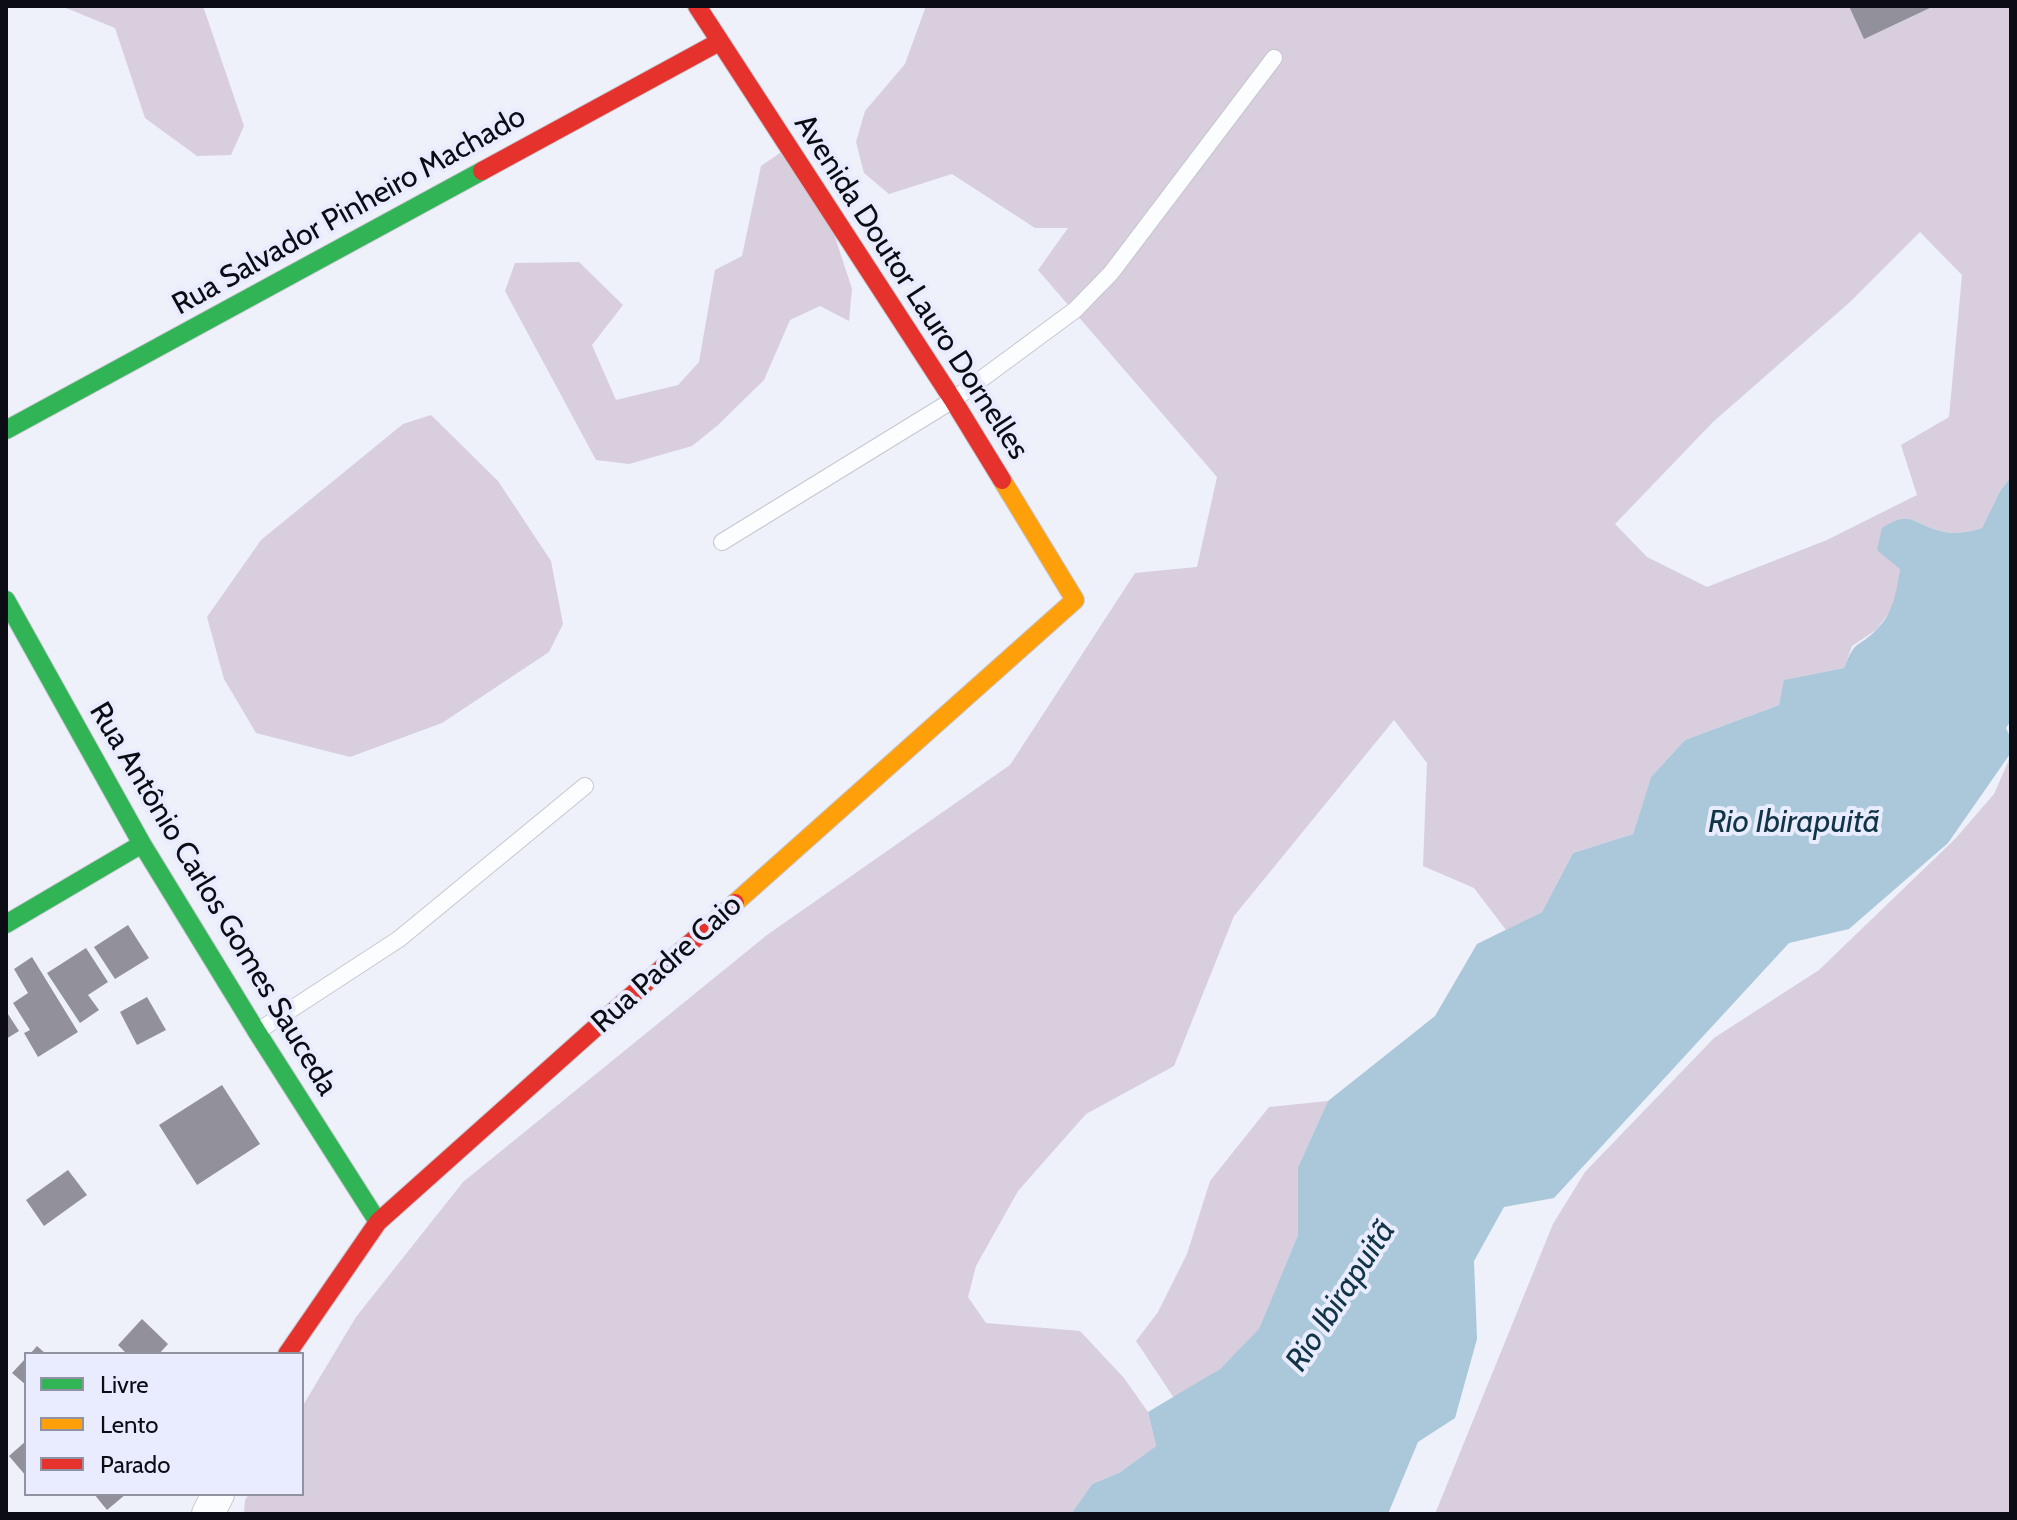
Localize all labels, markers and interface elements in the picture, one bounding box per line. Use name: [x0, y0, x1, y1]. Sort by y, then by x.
street label: Rua Salvador Pinheiro Machado: [166, 99, 532, 323]
street label: Avenida Doutor Lauro Dornelles: [786, 108, 1036, 466]
street label: Rua Antônio Carlos Gomes Sauceda: [81, 696, 345, 1102]
water label: Rio Ibirapuitã: [1708, 804, 1880, 842]
street label: Rua Padre Caio: [585, 887, 749, 1041]
water label: Rio Ibirapuitã: [1278, 1213, 1404, 1379]
legend: [24, 1352, 304, 1496]
text: Livre: [100, 1370, 148, 1399]
text: Lento: [100, 1410, 159, 1439]
text: Parado: [100, 1450, 170, 1479]

